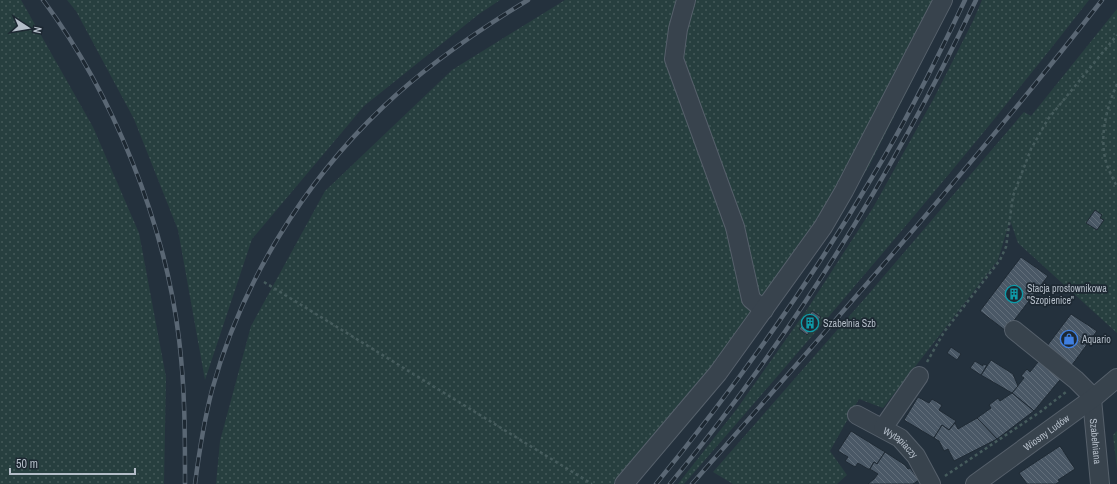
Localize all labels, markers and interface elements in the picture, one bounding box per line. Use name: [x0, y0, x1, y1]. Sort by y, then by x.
north arrow: [8, 8, 48, 48]
text: N: [30, 25, 45, 35]
place label: Stacja prostownikowa "Szopienice": [1027, 282, 1107, 307]
building icon: Stacja prostownikowa "Szopienice": [1004, 284, 1024, 304]
building icon: Szabelnia Szb: [800, 313, 820, 333]
place label: Szabelnia Szb: [823, 317, 876, 330]
shop icon: Aquario: [1059, 329, 1079, 349]
place label: Aquario: [1081, 333, 1111, 346]
street label: Wiosny Ludów: [1021, 411, 1072, 453]
street label: Szabelniana: [1087, 418, 1105, 465]
street label: Wytapiaczy: [881, 424, 922, 461]
scale bar: [10, 450, 135, 476]
text: 50 m: [16, 456, 38, 472]

